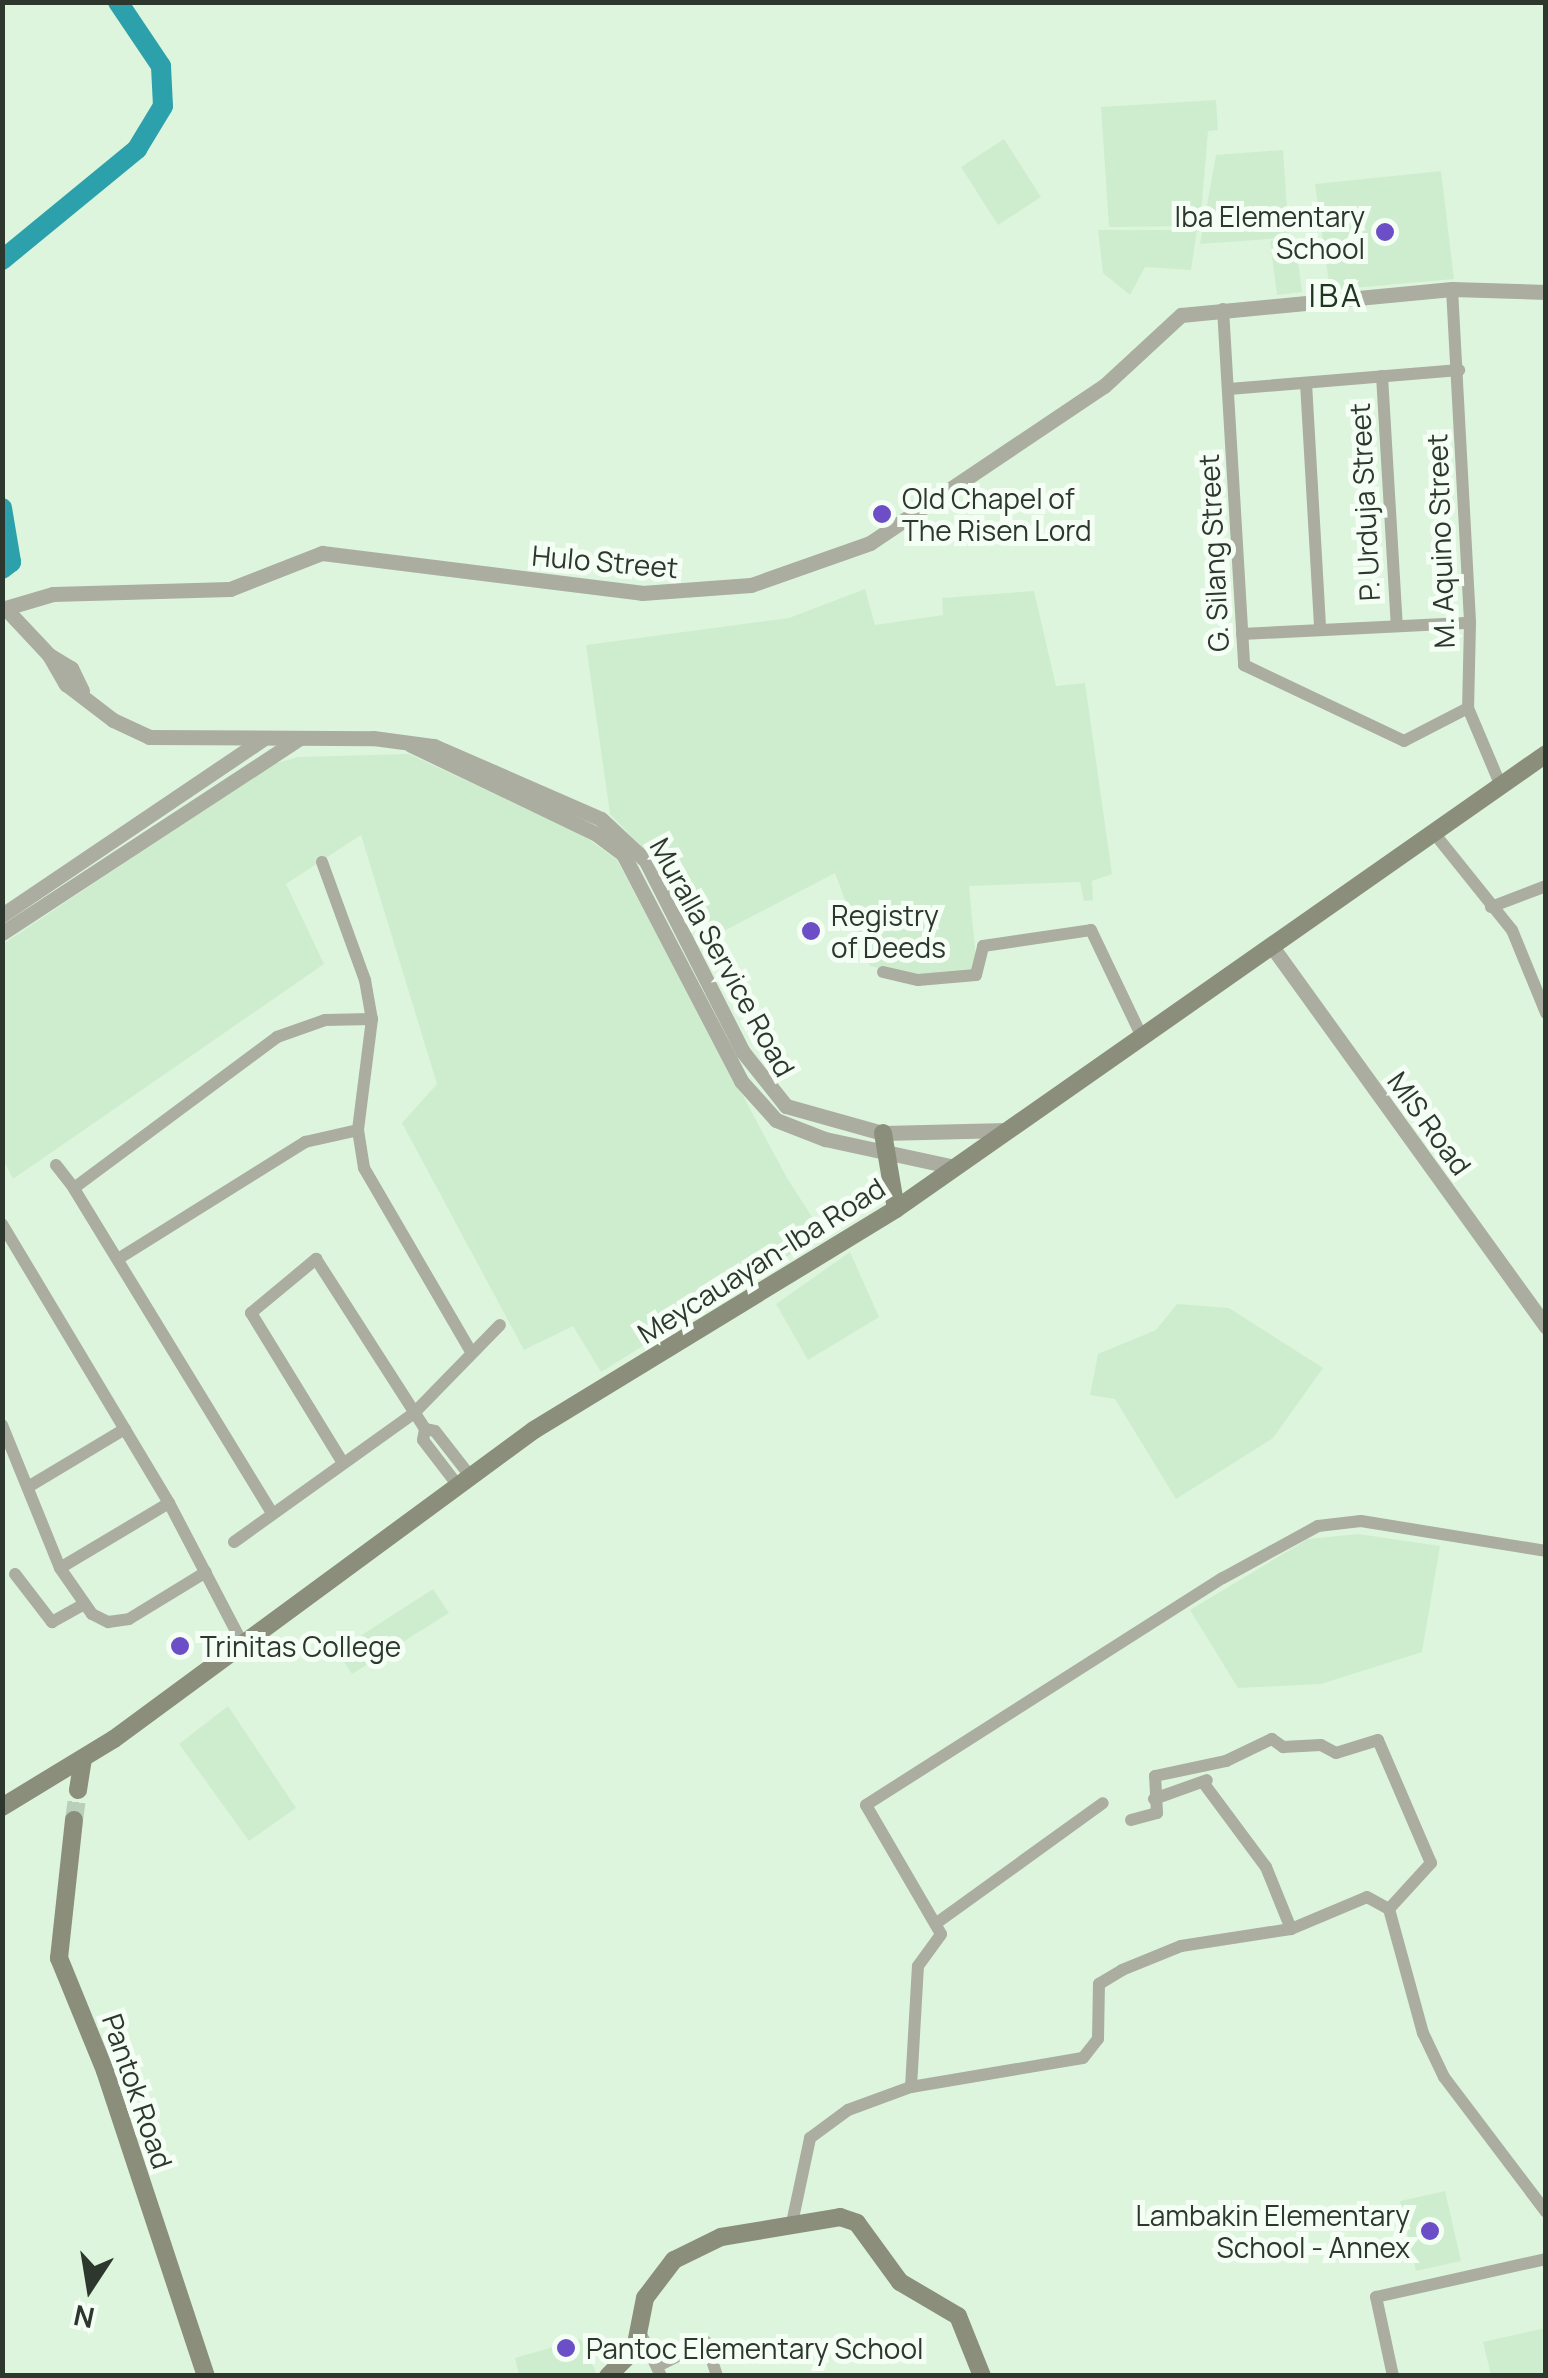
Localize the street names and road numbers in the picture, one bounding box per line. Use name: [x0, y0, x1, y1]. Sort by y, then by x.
street label: P. Urduja Street: [1342, 402, 1386, 602]
street label: M. Aquino Street: [1419, 433, 1461, 649]
street label: G. Silang Street: [1191, 453, 1235, 653]
street label: Hulo Street: [530, 538, 680, 584]
street label: Muralla Service Road: [643, 832, 803, 1082]
street label: MIS Road: [1381, 1065, 1479, 1181]
street label: Meycauayan-Iba Road: [631, 1170, 891, 1350]
street label: Pantok Road: [96, 2009, 180, 2173]

